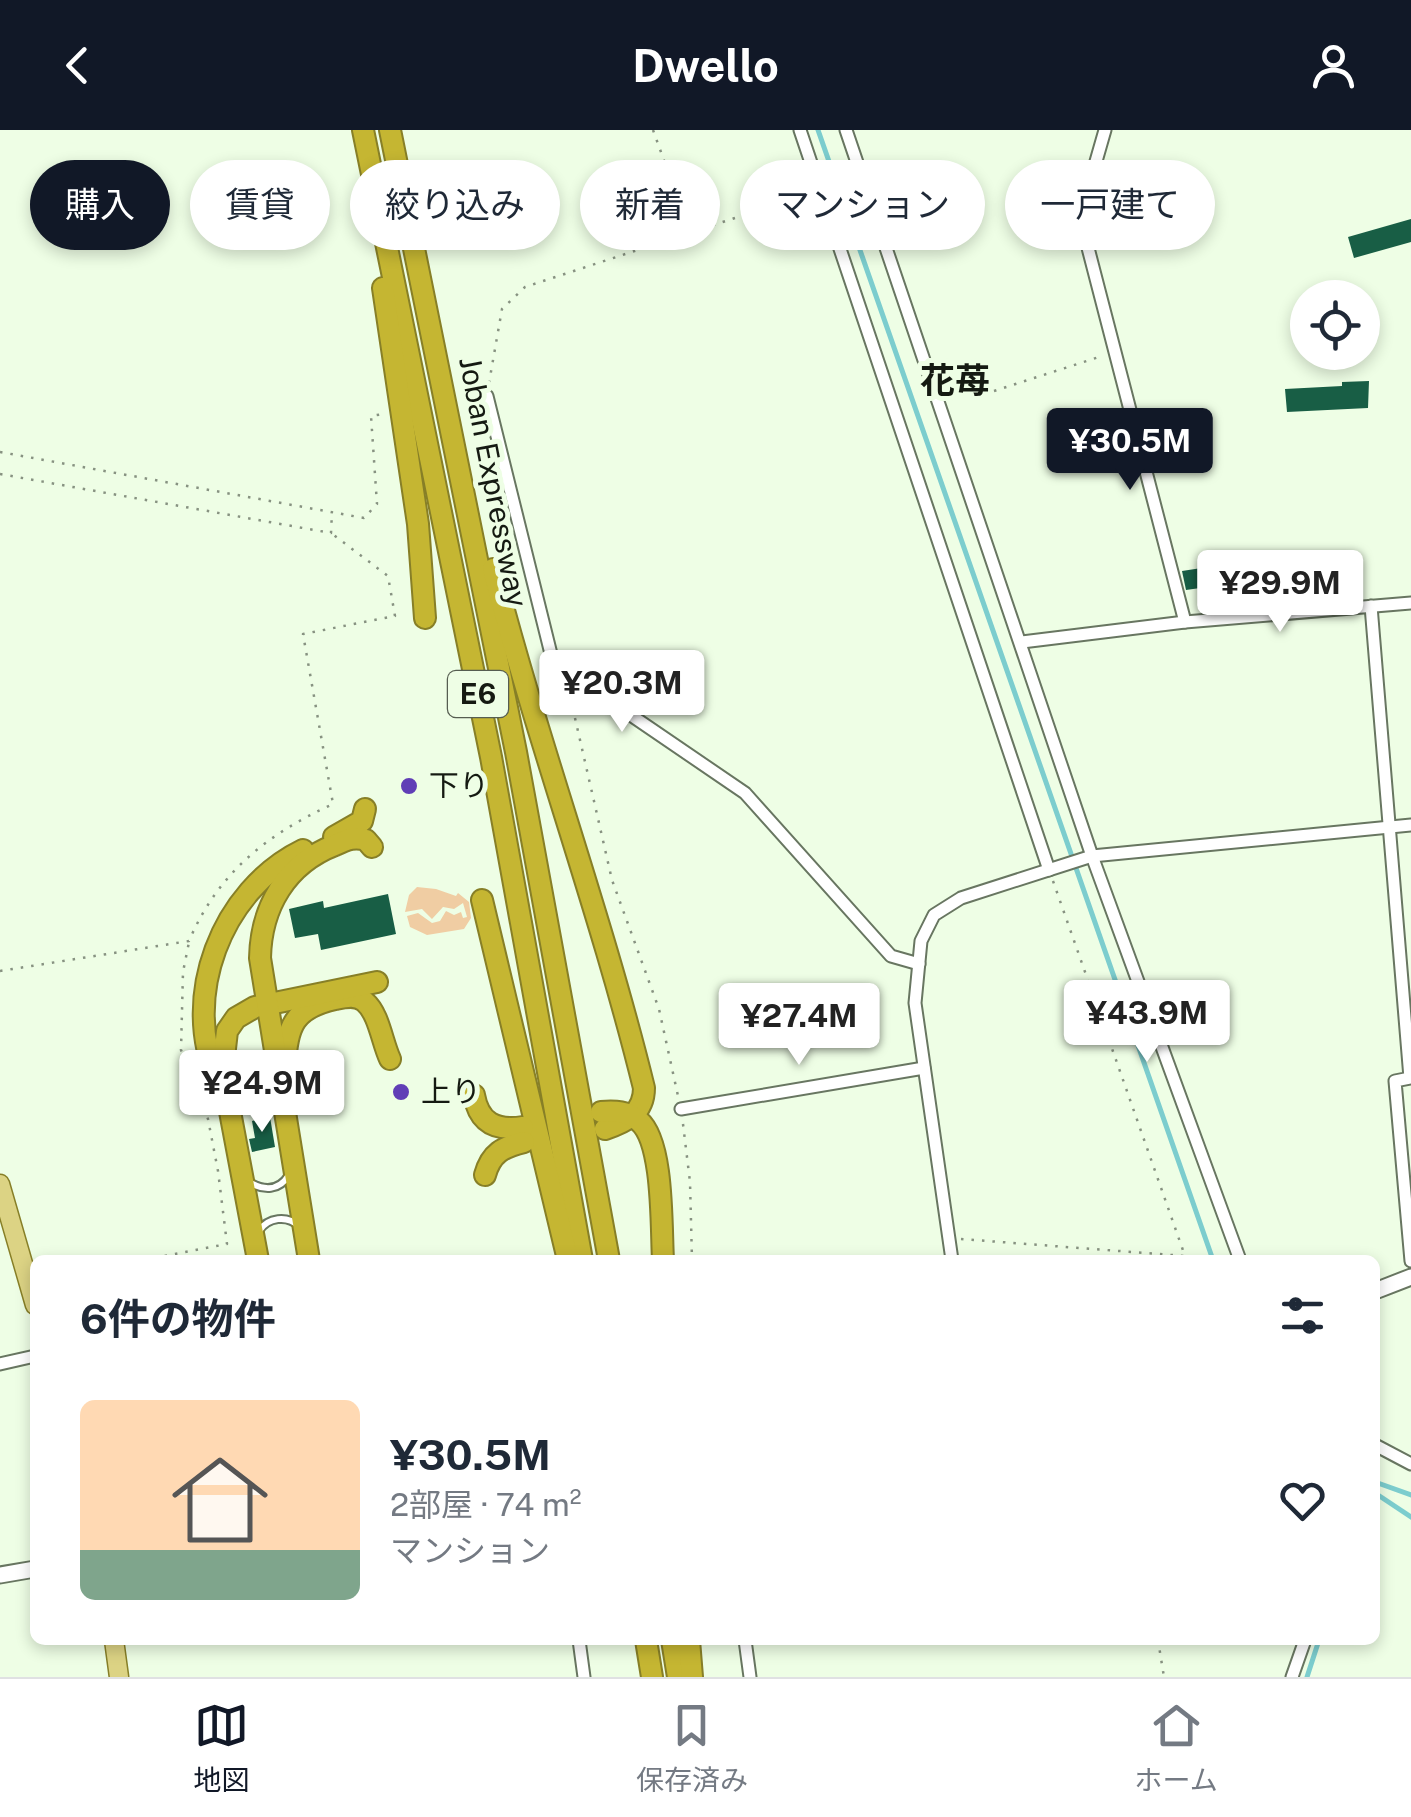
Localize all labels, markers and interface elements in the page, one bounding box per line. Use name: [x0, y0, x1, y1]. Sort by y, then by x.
icon: back: [50, 38, 105, 93]
icon: person: [1306, 38, 1361, 93]
text: Dwello: [632, 39, 779, 92]
chip: 購入: [30, 160, 170, 250]
chip: 賃貸: [190, 160, 330, 250]
chip: 絞り込み: [350, 160, 560, 250]
chip: 新着: [580, 160, 720, 250]
chip: マンション: [740, 160, 985, 250]
chip: 一戸建て: [1005, 160, 1215, 250]
map controls: [1290, 280, 1380, 370]
button: locate: [1290, 280, 1380, 370]
street label: Joban Expressway: [452, 353, 536, 610]
district label: 花苺: [920, 360, 990, 401]
pin: ¥30.5M: [1049, 408, 1211, 493]
text: ¥30.5M: [1069, 422, 1191, 459]
pin: ¥29.9M: [1199, 550, 1361, 635]
text: ¥29.9M: [1219, 564, 1341, 601]
pin: ¥20.3M: [541, 650, 703, 735]
text: ¥20.3M: [561, 664, 683, 701]
road number: E6: [448, 671, 508, 717]
place label: 下り: [429, 767, 489, 803]
marker: 下り: [398, 775, 420, 797]
pin: ¥43.9M: [1066, 980, 1228, 1065]
pin: ¥27.4M: [718, 983, 880, 1068]
text: ¥43.9M: [1086, 994, 1208, 1031]
text: ¥27.4M: [741, 997, 857, 1034]
pin: ¥24.9M: [181, 1050, 343, 1135]
text: ¥24.9M: [201, 1064, 323, 1101]
place label: 上り: [421, 1073, 481, 1109]
marker: 上り: [390, 1081, 412, 1103]
icon: filters: [1275, 1288, 1330, 1343]
text: 6件の物件: [80, 1294, 276, 1343]
text: ¥30.5M: [390, 1430, 551, 1479]
icon: home: [160, 1440, 280, 1560]
icon: heart: [1275, 1473, 1330, 1528]
text: 2部屋 · 74 m²: [390, 1486, 581, 1523]
text: マンション: [390, 1532, 550, 1569]
tab: 地図: [193, 1698, 249, 1798]
tab: 保存済み: [636, 1698, 748, 1798]
tab: ホーム: [1135, 1698, 1218, 1798]

